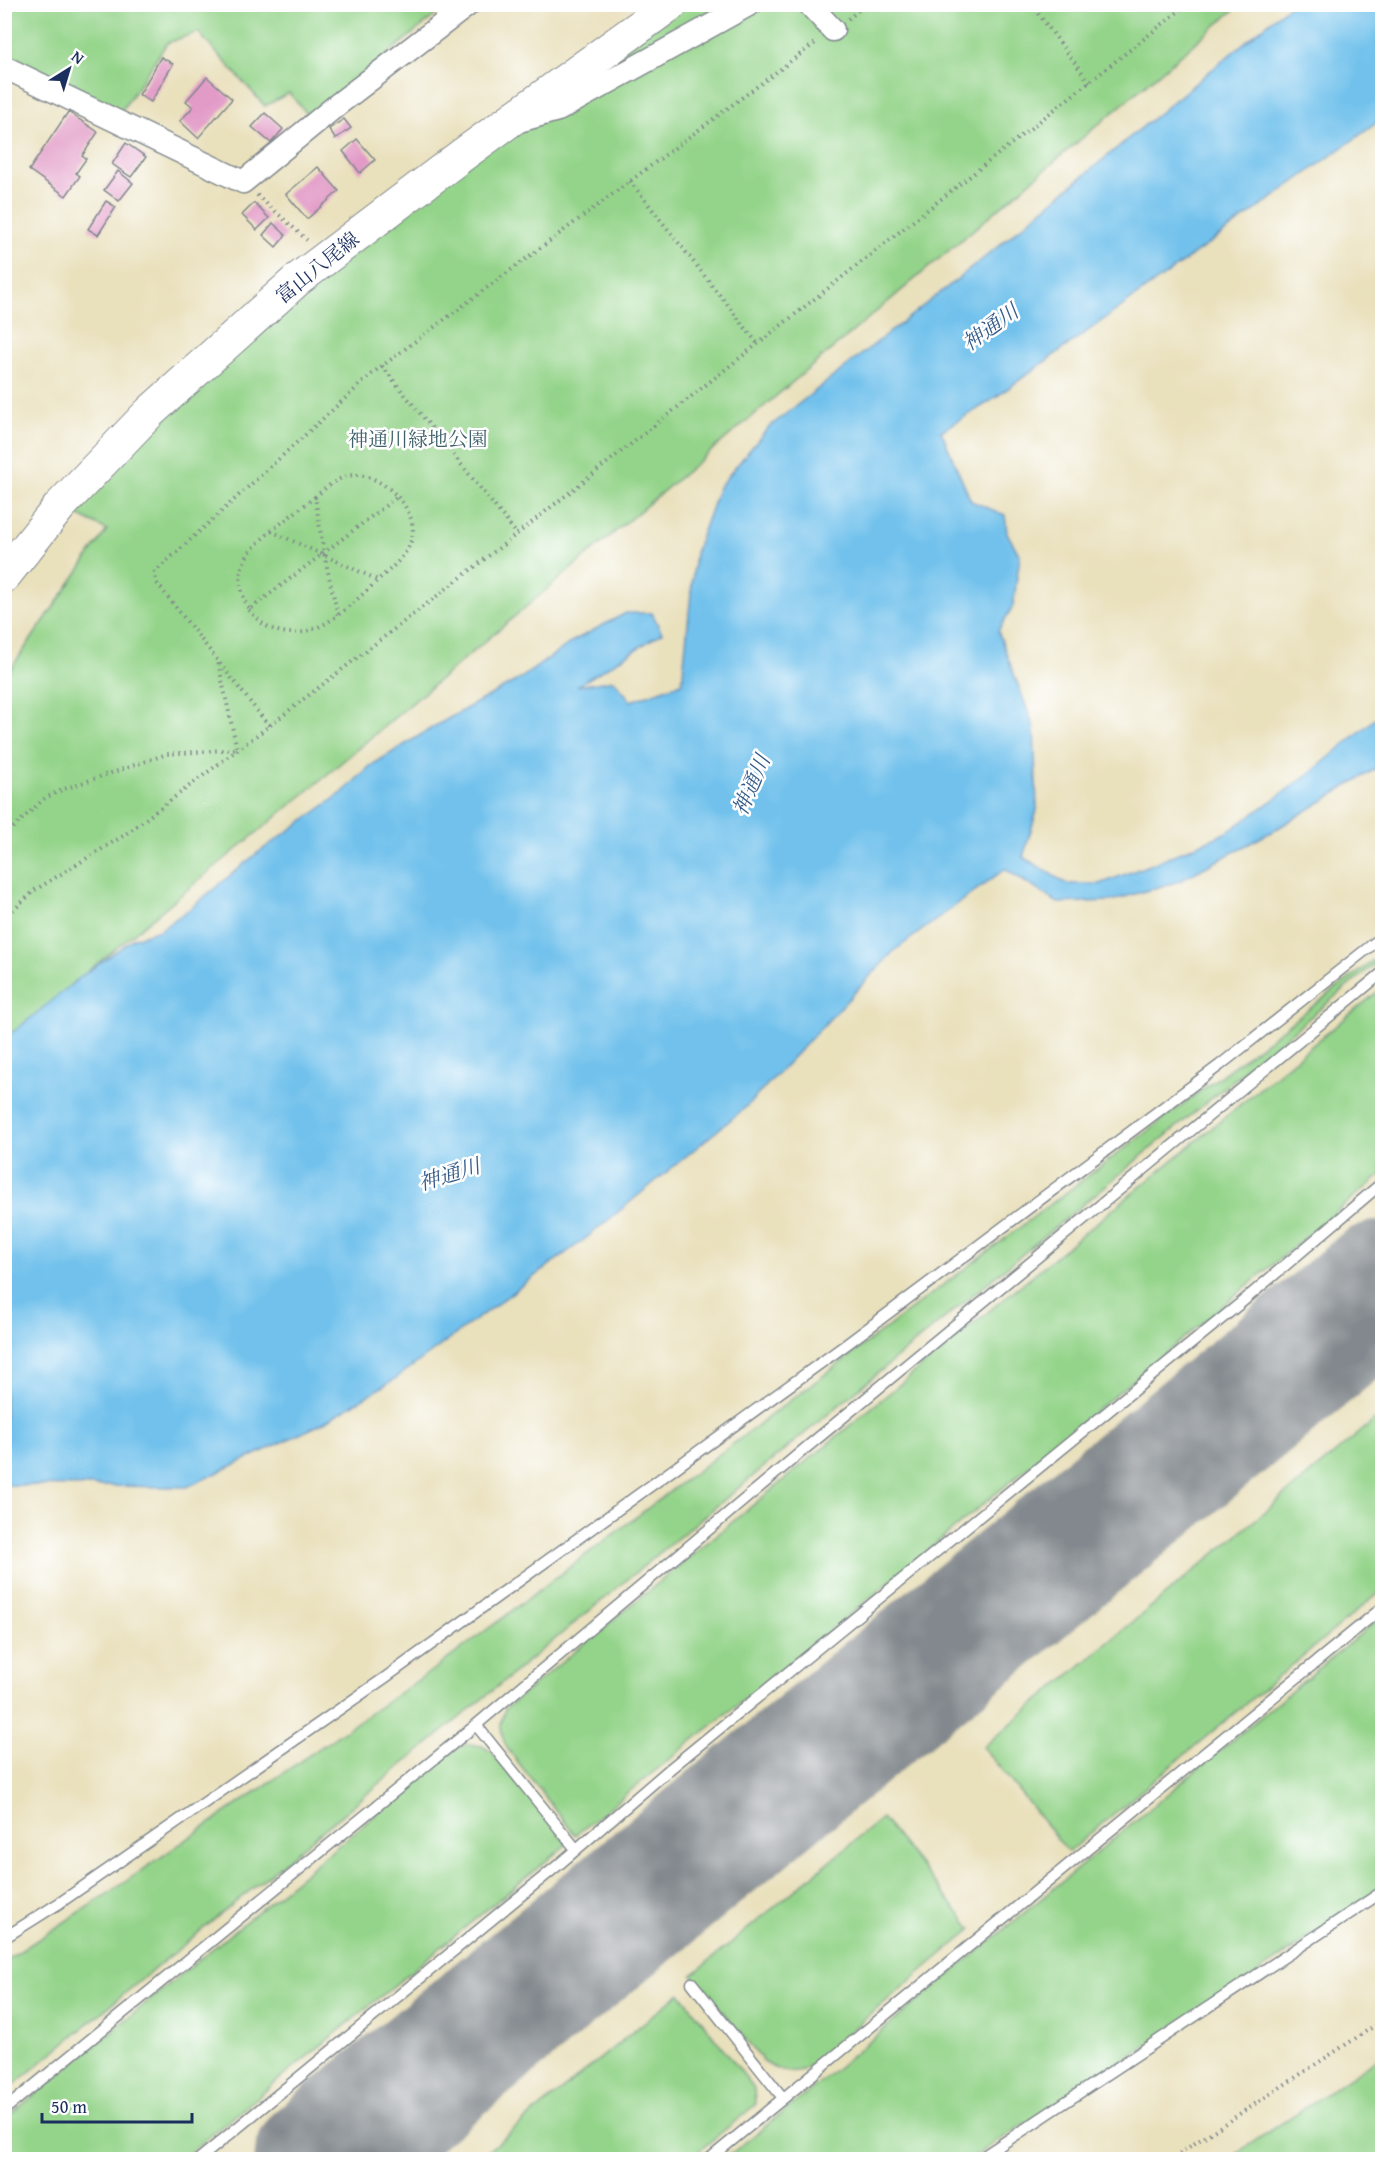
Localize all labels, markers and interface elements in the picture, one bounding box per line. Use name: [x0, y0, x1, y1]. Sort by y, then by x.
north arrow: [39, 39, 99, 99]
text: N: [67, 44, 90, 70]
street label: 富山八尾線: [269, 224, 365, 310]
water label: 神通川: [955, 295, 1026, 358]
park label: 神通川緑地公園: [348, 424, 488, 453]
water label: 神通川: [724, 748, 778, 820]
water label: 神通川: [414, 1149, 486, 1198]
scale bar: [42, 2086, 192, 2124]
text: 50 m: [51, 2093, 87, 2120]

